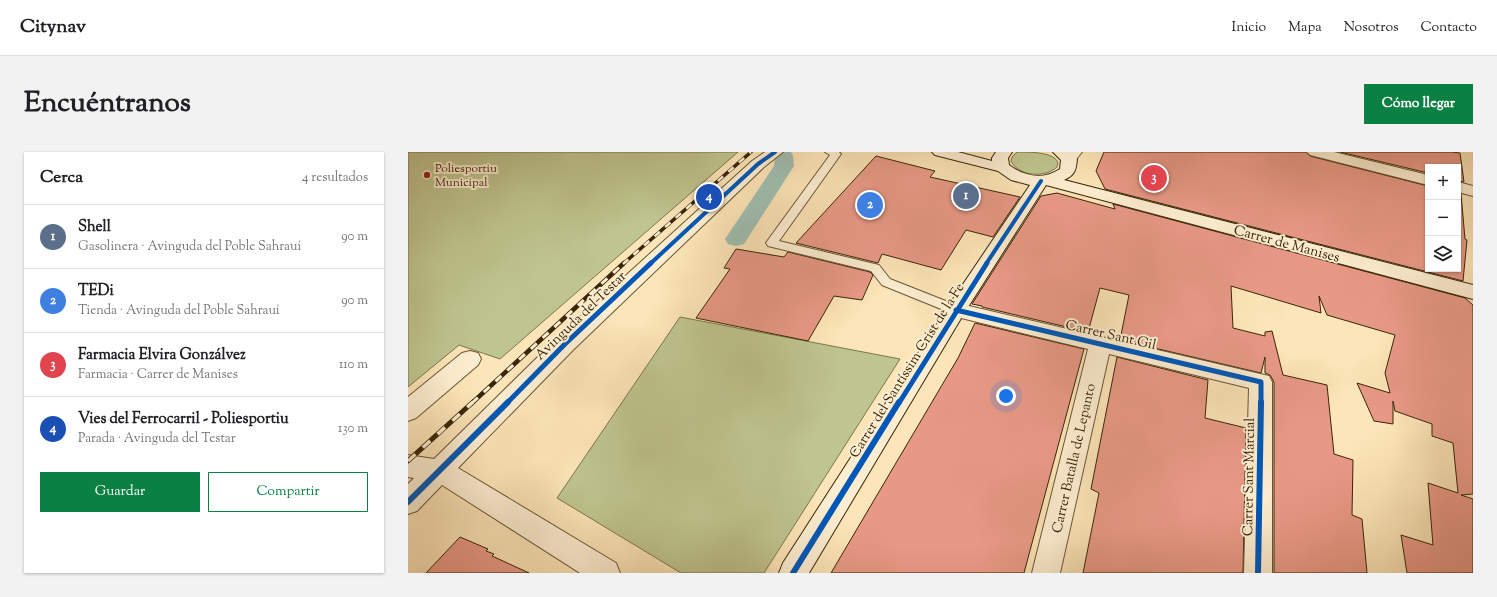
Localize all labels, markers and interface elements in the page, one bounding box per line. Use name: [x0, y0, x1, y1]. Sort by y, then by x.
text: Citynav: [20, 14, 86, 41]
text: Inicio: [1232, 18, 1266, 38]
text: Mapa: [1288, 18, 1322, 38]
text: Nosotros: [1344, 18, 1399, 38]
text: Contacto: [1421, 18, 1477, 38]
text: Encuéntranos: [24, 84, 191, 124]
button: Cómo llegar: [1364, 84, 1473, 124]
place label: Poliesportiu Municipal: [435, 160, 497, 192]
pin: 3: [1141, 163, 1167, 193]
map controls: [1425, 164, 1461, 272]
button: +: [1425, 164, 1461, 200]
text: Cerca: [40, 166, 83, 190]
text: 4 resultados: [302, 169, 368, 187]
marker: Poliesportiu Municipal: [422, 170, 432, 180]
pin: 1: [953, 181, 979, 211]
pin: 4: [696, 182, 722, 212]
pin: 2: [857, 190, 883, 220]
button: −: [1425, 200, 1461, 236]
text: Shell: [78, 217, 111, 238]
street label: Carrer de Manises: [1231, 221, 1342, 269]
text: 1: [51, 228, 55, 246]
text: 90 m: [341, 228, 368, 246]
button: layers: [1425, 236, 1461, 272]
text: Gasolinera · Avinguda del Poble Sahrauí: [78, 238, 301, 256]
street label: Avinguda del Testar: [531, 267, 632, 365]
street label: Carrer del Santíssim Crist de la Fe: [845, 280, 970, 463]
text: TEDi: [78, 281, 114, 302]
text: 2: [50, 292, 56, 310]
text: 90 m: [341, 292, 368, 310]
text: Tienda · Avinguda del Poble Sahrauí: [78, 302, 280, 320]
street label: Carrer Sant Gil: [1063, 316, 1158, 356]
text: Farmacia Elvira Gonzálvez: [78, 345, 246, 366]
text: 3: [50, 356, 56, 374]
text: 110 m: [339, 356, 368, 374]
text: Farmacia · Carrer de Manises: [78, 366, 238, 384]
street label: Carrer Batalla de Lepanto: [1048, 381, 1102, 535]
your location: [996, 386, 1016, 406]
text: Vies del Ferrocarril - Poliesportiu: [78, 409, 289, 430]
street label: Carrer Sant Marcial: [1239, 418, 1261, 536]
text: 4: [50, 420, 56, 438]
text: 130 m: [338, 420, 368, 438]
text: Parada · Avinguda del Testar: [78, 430, 236, 448]
button: Guardar: [40, 472, 200, 512]
button: Compartir: [208, 472, 368, 512]

